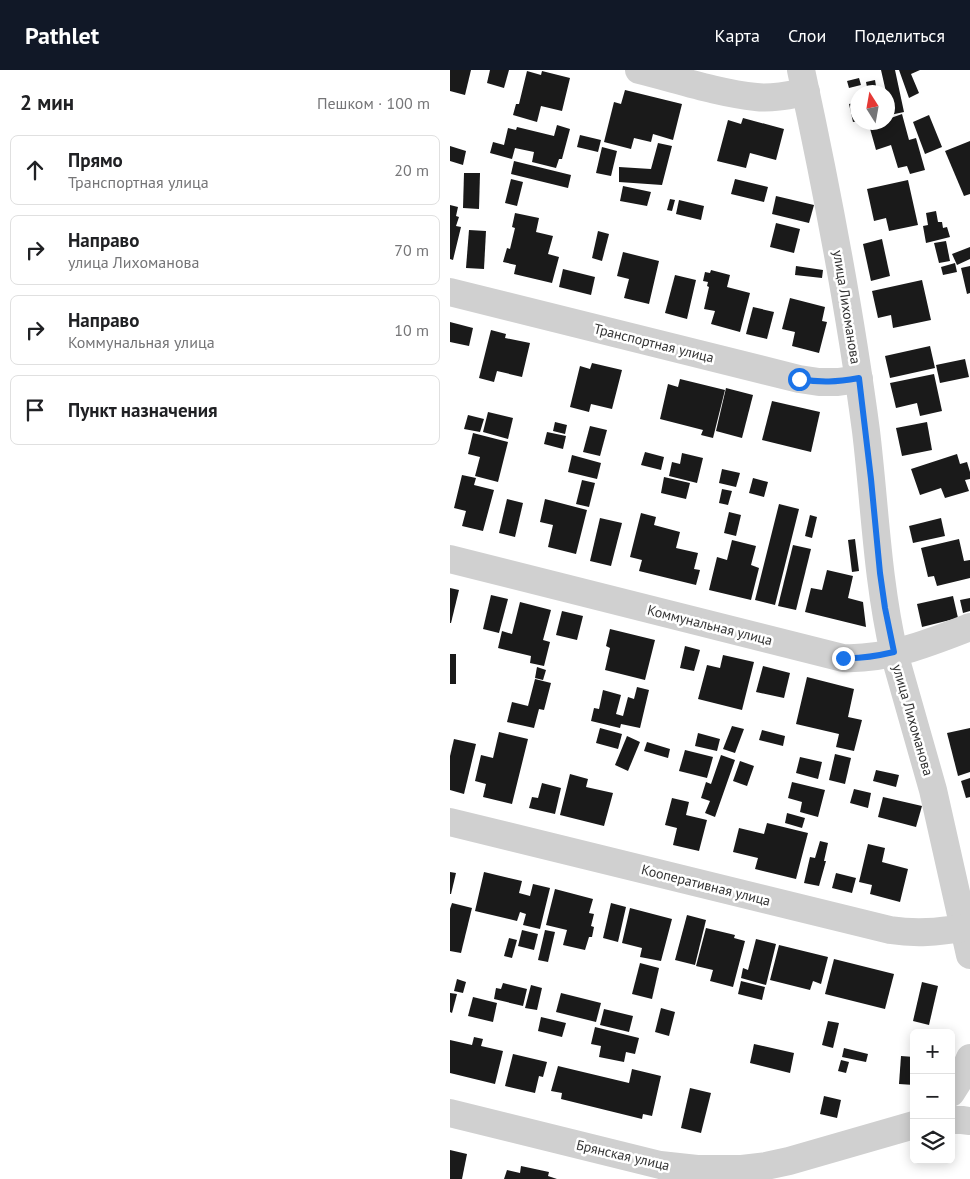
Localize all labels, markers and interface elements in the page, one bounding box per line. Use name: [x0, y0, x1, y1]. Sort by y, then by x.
text: Pathlet: [25, 20, 99, 51]
text: Карта: [715, 24, 760, 47]
text: Слои: [788, 24, 826, 47]
text: Поделиться: [854, 24, 945, 47]
north arrow: [850, 85, 895, 130]
text: 2 мин: [20, 89, 74, 116]
text: Пешком · 100 m: [317, 93, 430, 113]
text: Прямо: [68, 148, 123, 172]
icon: ahead: [21, 156, 49, 184]
text: 20 m: [394, 160, 429, 180]
text: Транспортная улица: [68, 172, 209, 192]
text: Направо: [68, 228, 139, 252]
icon: right: [21, 236, 49, 264]
text: 70 m: [394, 240, 429, 260]
street label: улица Лихоманова: [829, 249, 865, 365]
text: улица Лихоманова: [68, 252, 199, 272]
text: Направо: [68, 308, 139, 332]
icon: right: [21, 316, 49, 344]
street label: Транспортная улица: [592, 319, 716, 367]
text: 10 m: [394, 320, 429, 340]
text: Коммунальная улица: [68, 332, 215, 352]
route start: [788, 368, 811, 391]
icon: arrive: [21, 396, 49, 424]
text: Пункт назначения: [68, 398, 218, 422]
street label: Коммунальная улица: [646, 601, 774, 649]
route end: [832, 647, 855, 670]
street label: улица Лихоманова: [889, 662, 938, 778]
street label: Кооперативная улица: [640, 860, 773, 910]
map controls: [910, 1029, 955, 1164]
button: +: [910, 1029, 955, 1074]
button: −: [910, 1074, 955, 1119]
button: layers: [910, 1119, 955, 1164]
street label: Брянская улица: [574, 1135, 672, 1175]

